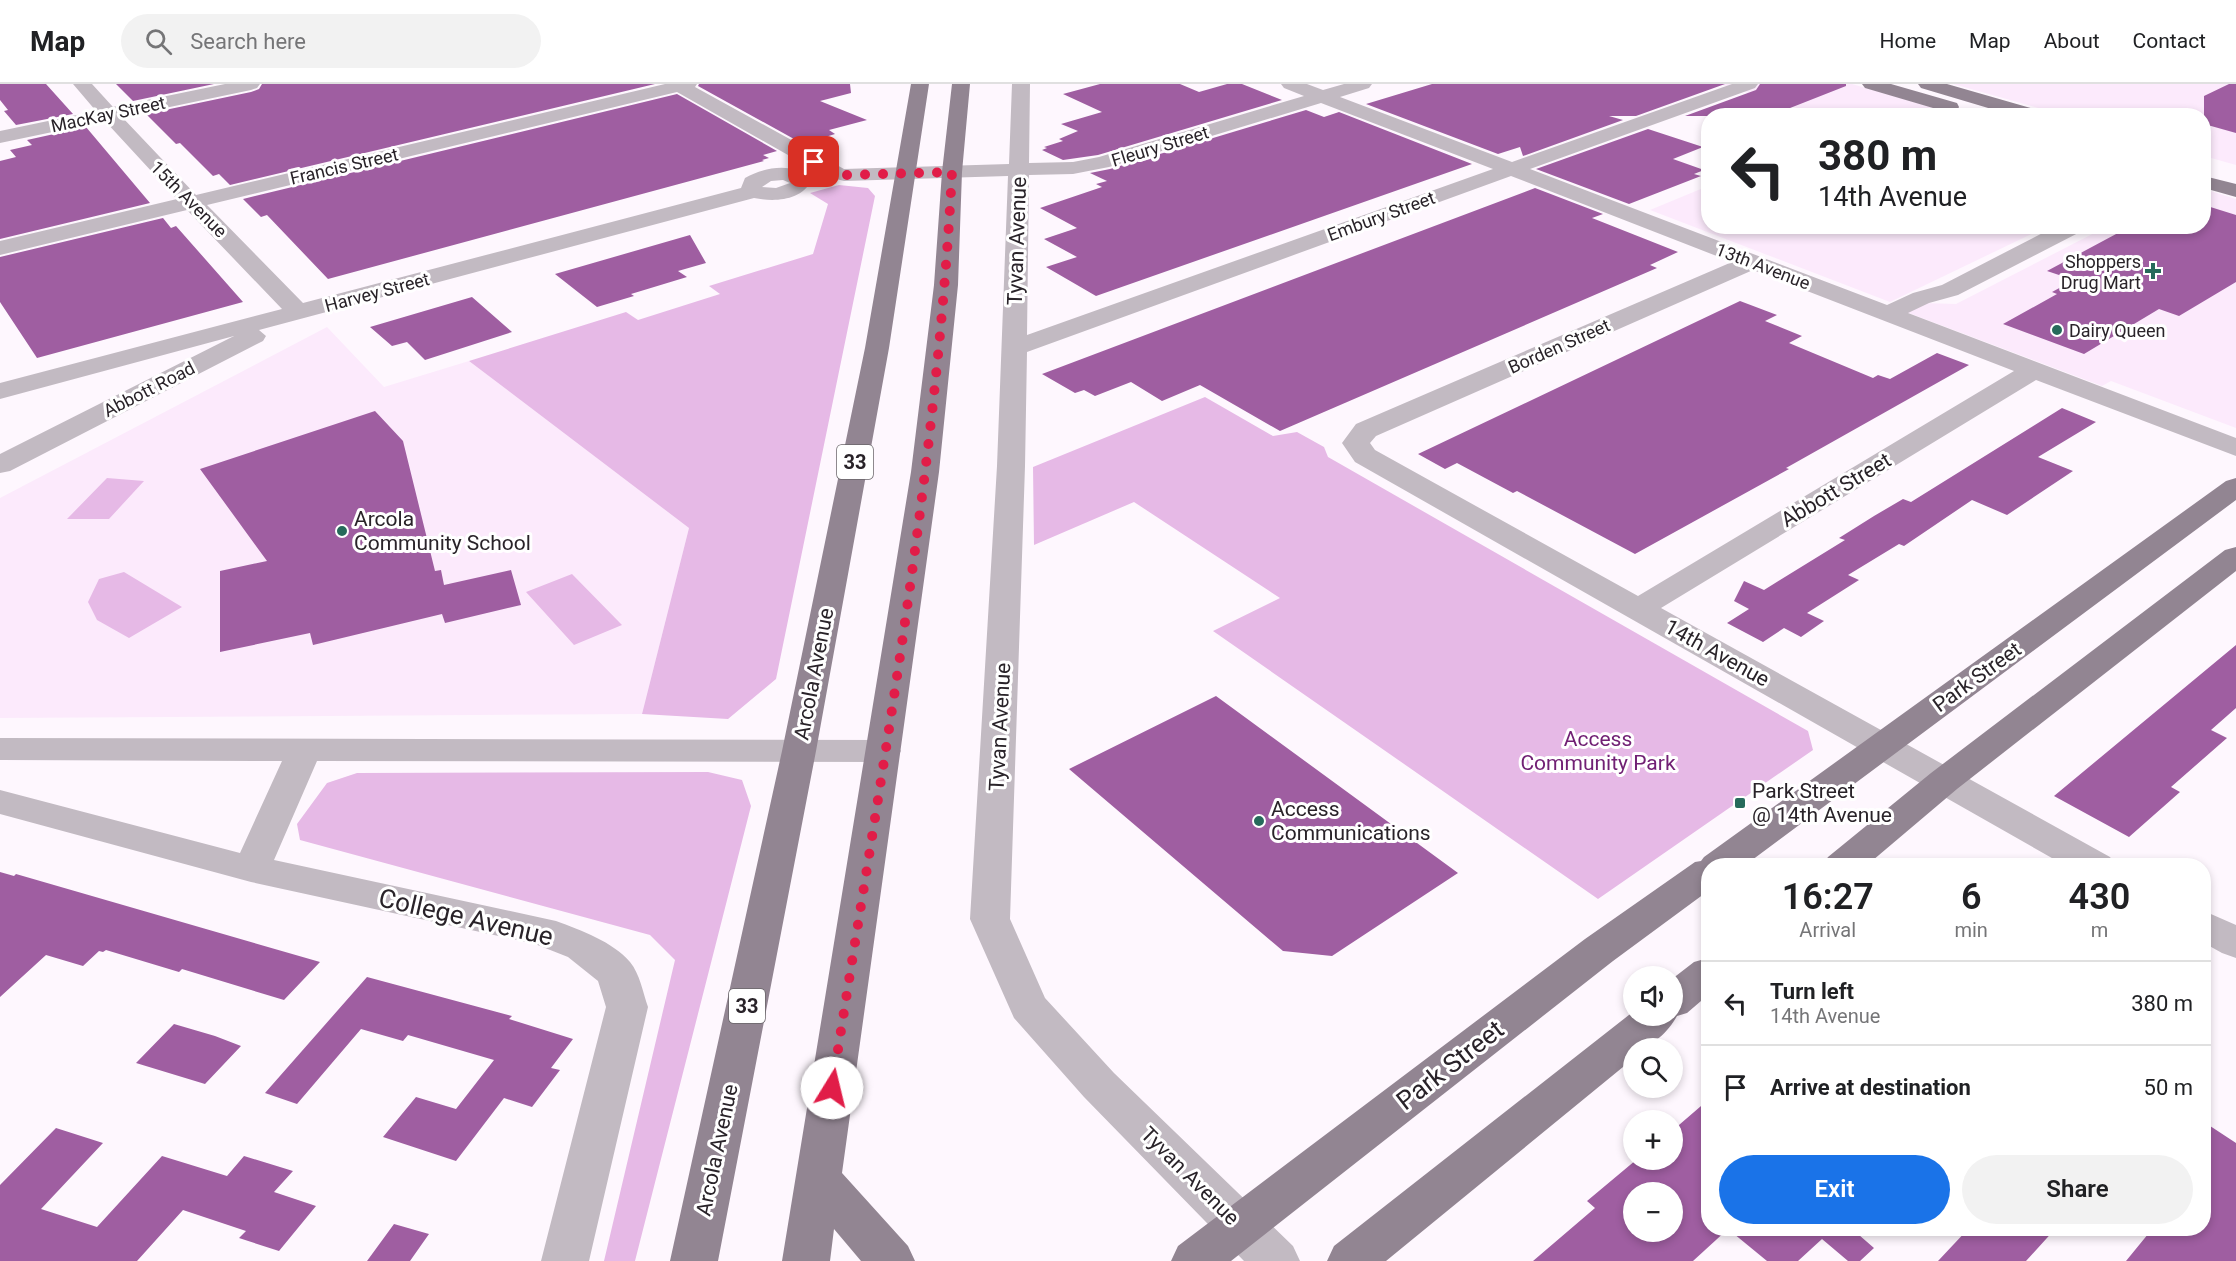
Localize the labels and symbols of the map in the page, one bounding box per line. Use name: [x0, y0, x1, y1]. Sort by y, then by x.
street label: MacKay Street: [49, 92, 167, 136]
street label: Fleury Street: [1109, 121, 1211, 171]
pin: [788, 136, 839, 187]
street label: Francis Street: [288, 143, 400, 189]
street label: 15th Avenue: [146, 156, 232, 242]
street label: Tyvan Avenue: [1003, 176, 1031, 306]
street label: Embury Street: [1324, 187, 1438, 245]
street label: 13th Avenue: [1713, 238, 1813, 294]
place label: Shoppers Drug Mart: [2061, 251, 2141, 293]
marker: Shoppers Drug Mart: [2146, 264, 2160, 278]
street label: Harvey Street: [322, 268, 432, 316]
street label: Borden Street: [1505, 314, 1613, 378]
place label: Dairy Queen: [2069, 320, 2166, 341]
marker: Dairy Queen: [2050, 323, 2064, 337]
street label: Abbott Road: [100, 357, 198, 421]
road number: 33: [837, 445, 873, 479]
street label: Abbott Street: [1777, 448, 1895, 532]
place label: Arcola Community School: [354, 507, 531, 555]
marker: Arcola Community School: [335, 524, 349, 538]
street label: Arcola Avenue: [789, 606, 839, 742]
street label: 14th Avenue: [1660, 614, 1774, 692]
street label: Park Street: [1928, 637, 2026, 717]
street label: Tyvan Avenue: [985, 662, 1015, 792]
park label: Access Community Park: [1520, 727, 1676, 775]
place label: Park Street @ 14th Avenue: [1752, 779, 1892, 827]
marker: Park Street @ 14th Avenue: [1733, 796, 1747, 810]
place label: Access Communications: [1271, 797, 1431, 845]
marker: Access Communications: [1252, 814, 1266, 828]
street label: College Avenue: [376, 882, 556, 952]
road number: 33: [729, 989, 765, 1023]
street label: Park Street: [1391, 1014, 1509, 1116]
position arrow: [800, 1056, 864, 1120]
street label: Arcola Avenue: [691, 1082, 743, 1218]
street label: Tyvan Avenue: [1136, 1122, 1244, 1230]

